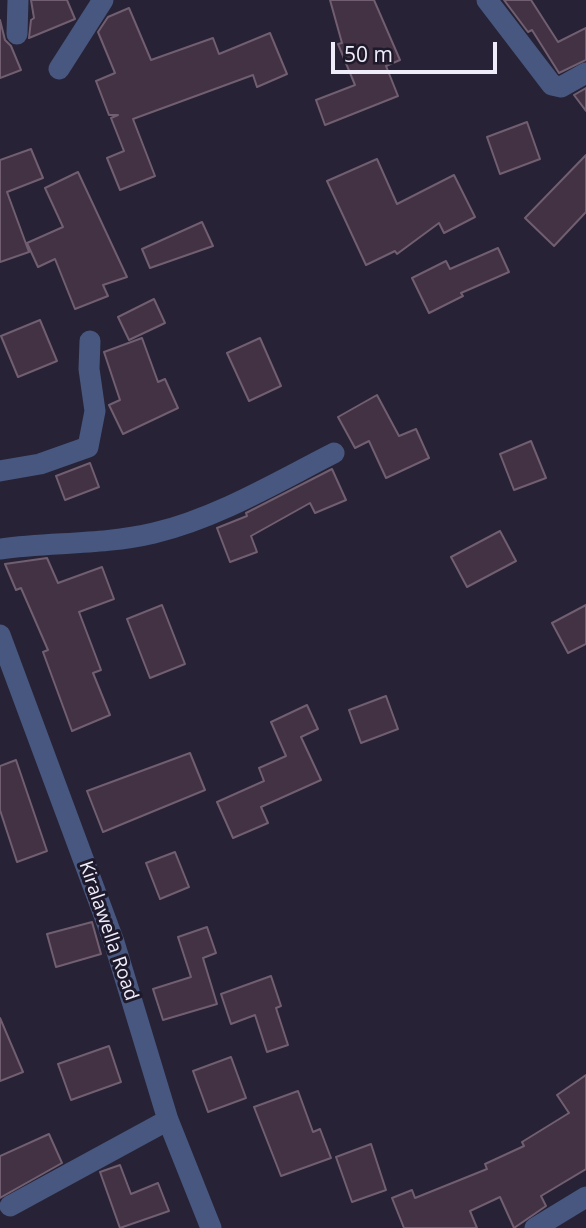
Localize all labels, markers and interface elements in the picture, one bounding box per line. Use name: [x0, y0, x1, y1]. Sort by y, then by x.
scale bar: [334, 28, 500, 72]
text: 50 m: [344, 40, 393, 68]
street label: Kiralawella Road: [73, 858, 143, 1004]

